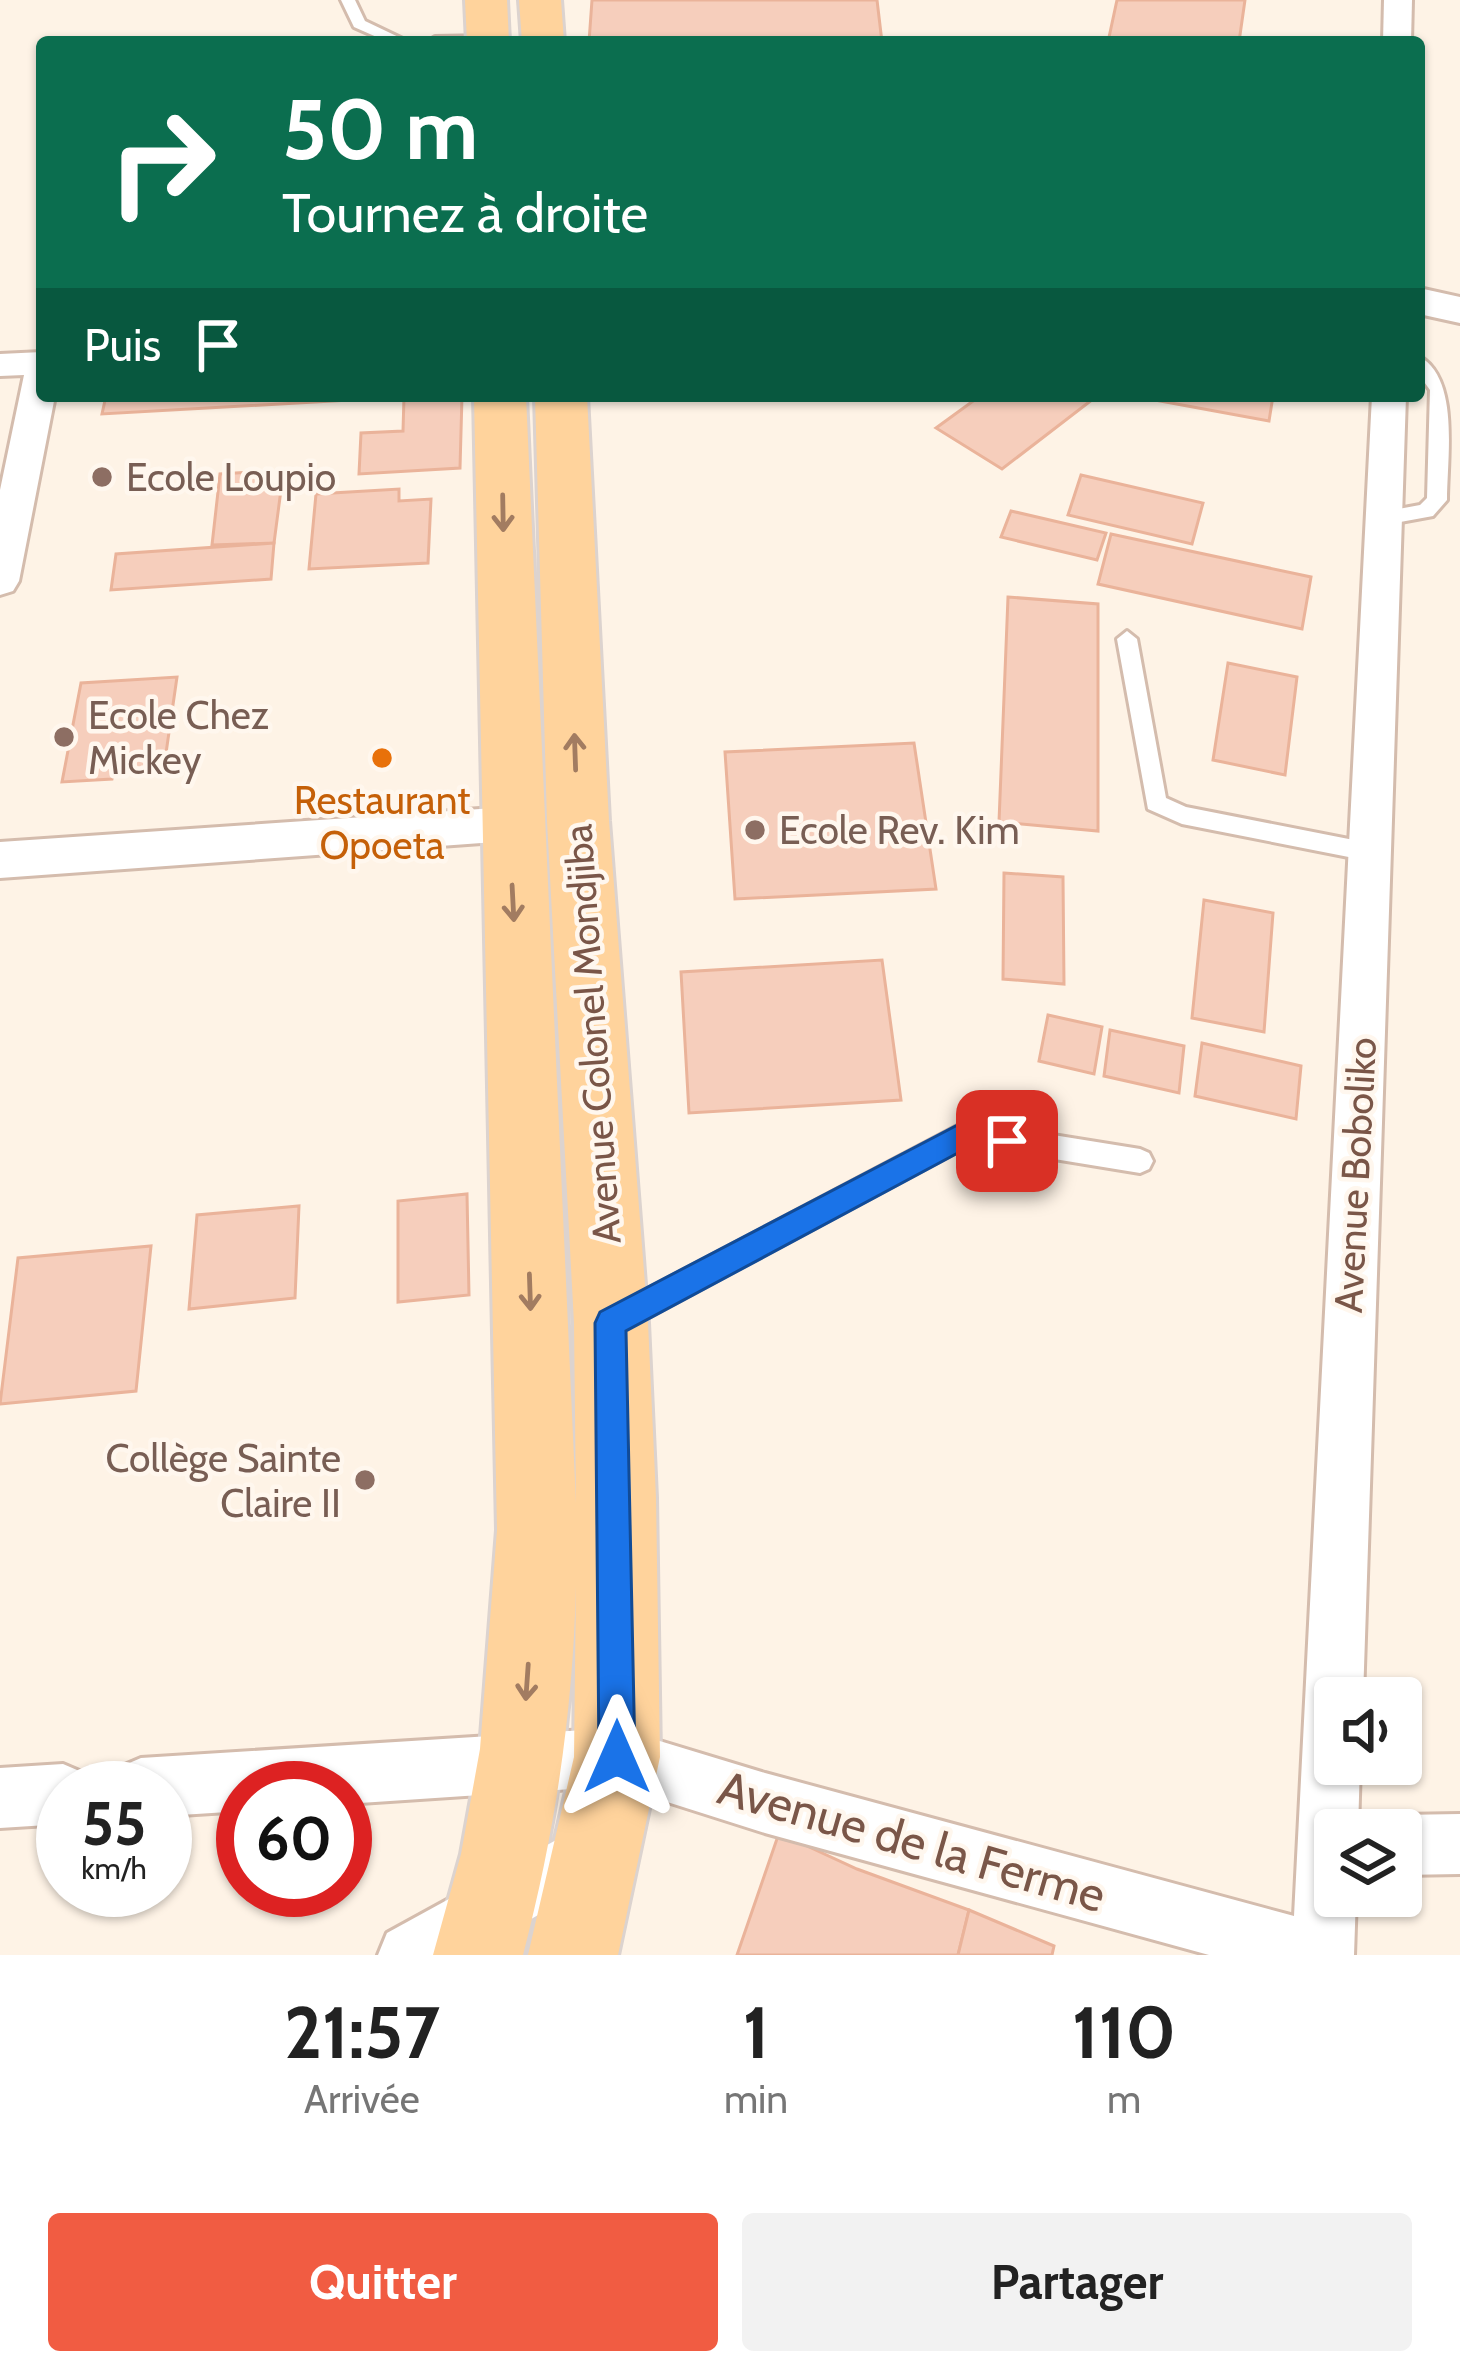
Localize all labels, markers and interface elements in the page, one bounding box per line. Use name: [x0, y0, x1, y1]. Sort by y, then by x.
text: 50 m: [282, 78, 478, 180]
icon: right: [84, 84, 240, 240]
text: Tournez à droite: [282, 180, 648, 246]
icon: arrive: [185, 312, 251, 378]
text: Puis: [84, 318, 161, 372]
place label: Ecole Loupio: [126, 453, 336, 501]
marker: Ecole Loupio: [89, 464, 115, 490]
one-way arrow: [491, 493, 514, 532]
place label: Ecole Chez Mickey: [88, 691, 269, 784]
marker: Ecole Chez Mickey: [51, 724, 77, 750]
one-way arrow: [563, 733, 586, 772]
marker: Restaurant Opoeta: [369, 745, 395, 771]
place label: Restaurant Opoeta: [294, 776, 470, 869]
place label: Ecole Rev. Kim: [779, 806, 1020, 854]
marker: Ecole Rev. Kim: [742, 817, 768, 843]
street label: Avenue Colonel Mondjiba: [553, 822, 631, 1245]
one-way arrow: [502, 883, 525, 922]
street label: Avenue Boboliko: [1324, 1036, 1386, 1314]
pin: [956, 1090, 1058, 1192]
icon: arrive: [974, 1108, 1040, 1174]
one-way arrow: [519, 1272, 542, 1311]
place label: Collège Sainte Claire II: [106, 1434, 341, 1527]
marker: Collège Sainte Claire II: [352, 1467, 378, 1493]
one-way arrow: [515, 1662, 538, 1701]
map controls: [1314, 1677, 1422, 1917]
button: sound: [1314, 1677, 1422, 1785]
position arrow: [554, 1694, 680, 1820]
street label: Avenue de la Ferme: [712, 1758, 1112, 1924]
speed limit sign: 60: [216, 1761, 372, 1917]
text: 55: [82, 1787, 146, 1860]
button: layers: [1314, 1809, 1422, 1917]
text: km/h: [81, 1850, 147, 1887]
text: 21:57: [284, 1989, 440, 2076]
text: 1: [743, 1989, 769, 2076]
text: 110: [1072, 1989, 1176, 2076]
text: Arrivée: [304, 2075, 420, 2123]
text: min: [724, 2075, 788, 2123]
text: m: [1107, 2075, 1141, 2123]
button: Quitter: [48, 2213, 718, 2351]
button: Partager: [742, 2213, 1412, 2351]

